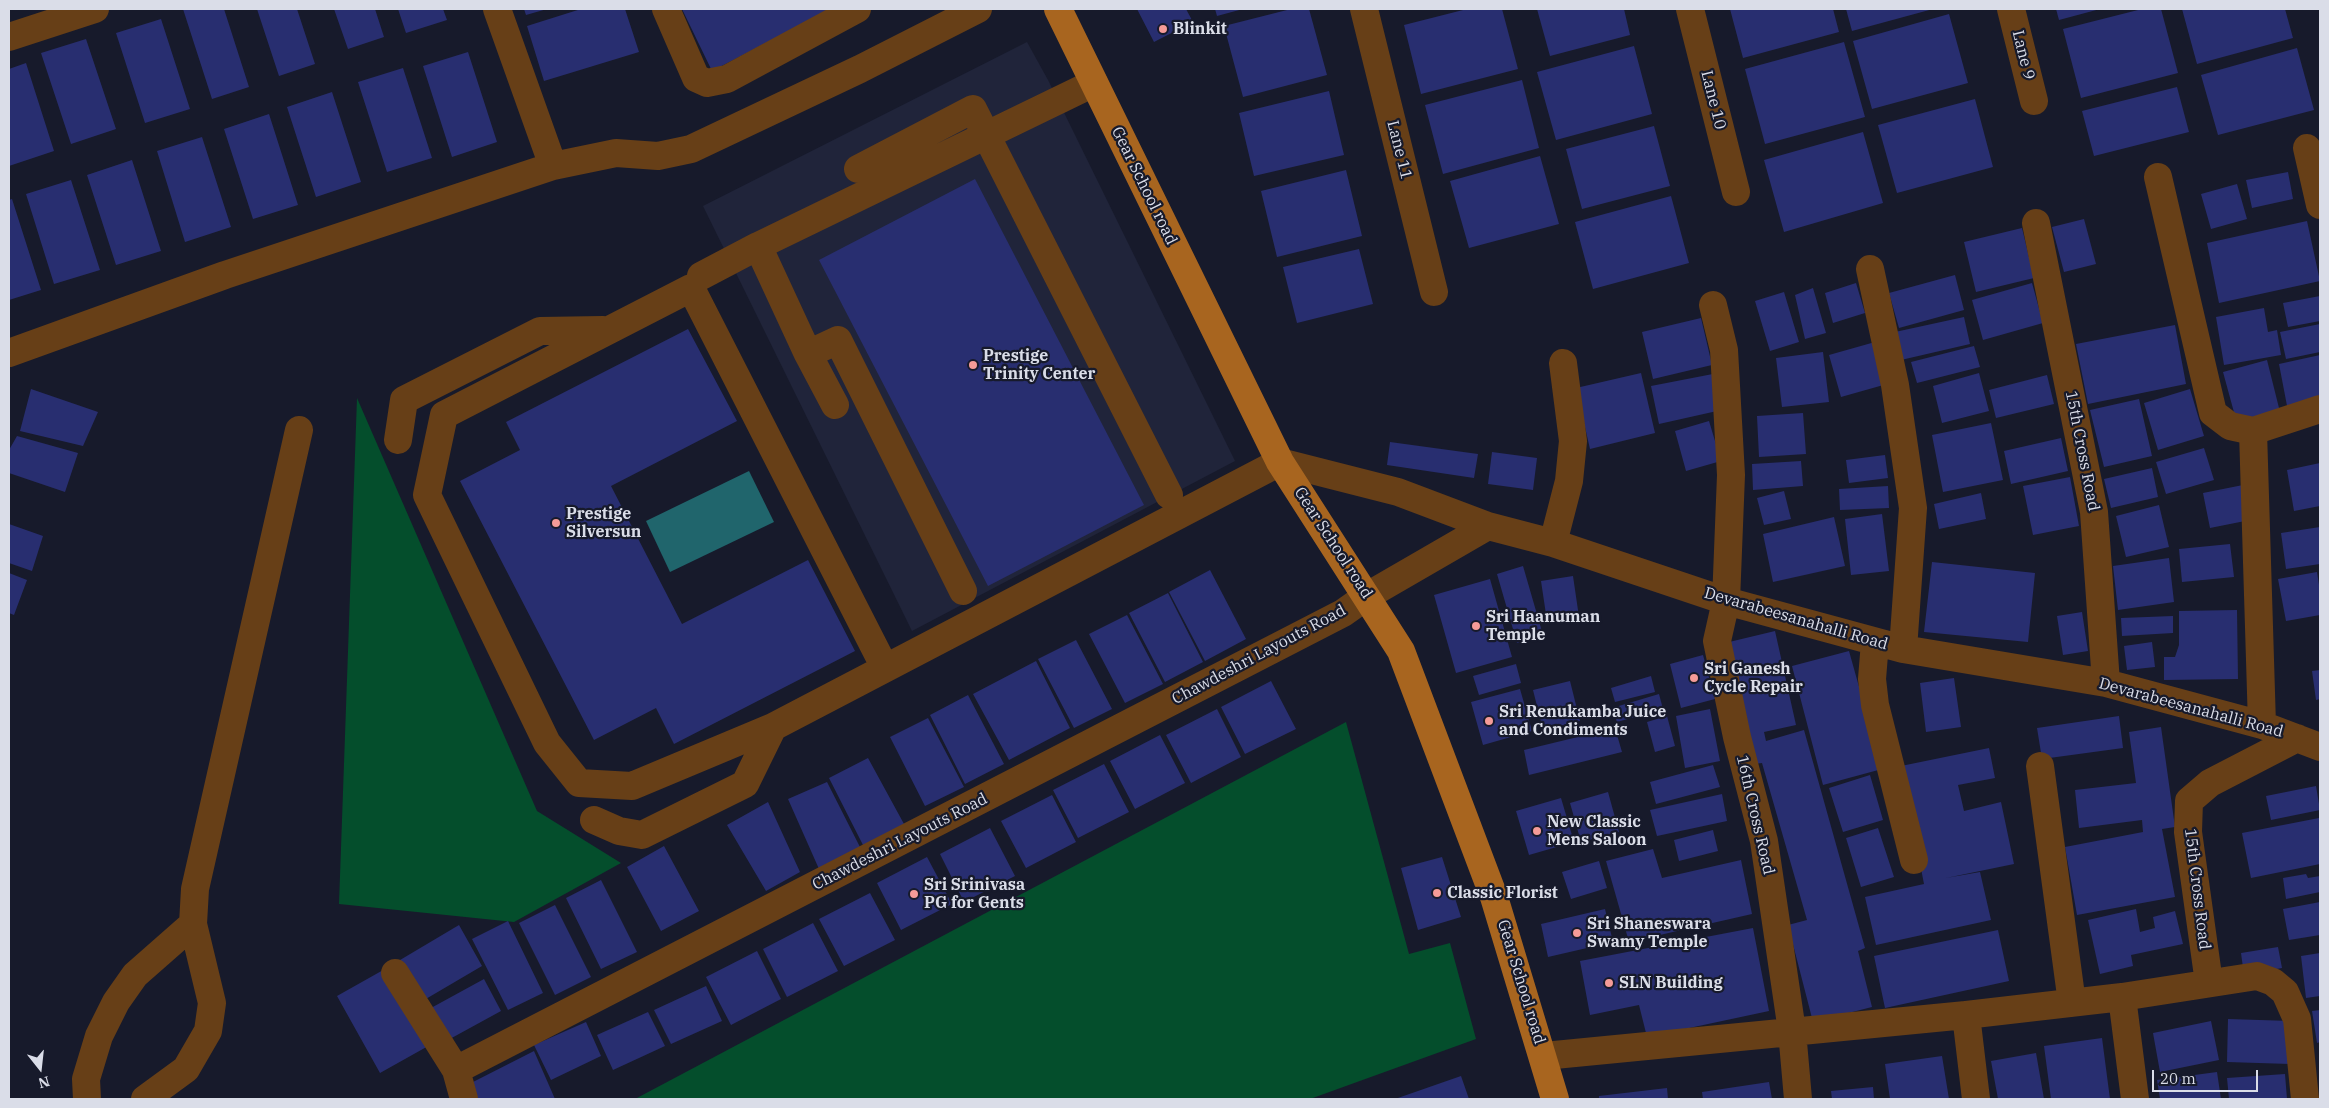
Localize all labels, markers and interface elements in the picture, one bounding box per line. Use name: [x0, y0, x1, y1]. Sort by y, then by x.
place label: Blinkit: [1173, 19, 1227, 39]
marker: Blinkit: [1157, 23, 1169, 35]
street label: Lane 9: [2008, 28, 2038, 82]
street label: Lane 10: [1696, 69, 1730, 131]
street label: Lane 11: [1382, 119, 1416, 181]
street label: Gear School road: [1107, 124, 1181, 248]
place label: Prestige Trinity Center: [983, 346, 1095, 384]
marker: Prestige Trinity Center: [967, 359, 979, 371]
street label: 15th Cross Road: [2061, 389, 2103, 513]
street label: Gear School road: [1290, 484, 1376, 602]
place label: Prestige Silversun: [566, 504, 641, 542]
marker: Prestige Silversun: [550, 517, 562, 529]
street label: Devarabeesanahalli Road: [1702, 584, 1890, 654]
street label: Chawdeshri Layouts Road: [1169, 601, 1349, 709]
place label: Sri Haanuman Temple: [1486, 607, 1600, 645]
marker: Sri Haanuman Temple: [1470, 620, 1482, 632]
place label: Sri Ganesh Cycle Repair: [1704, 659, 1803, 697]
marker: Sri Ganesh Cycle Repair: [1688, 672, 1700, 684]
street label: Devarabeesanahalli Road: [2097, 674, 2285, 742]
place label: Sri Renukamba Juice and Condiments: [1499, 702, 1666, 740]
marker: Sri Renukamba Juice and Condiments: [1483, 715, 1495, 727]
street label: 16th Cross Road: [1732, 753, 1778, 877]
street label: Chawdeshri Layouts Road: [809, 789, 991, 895]
place label: New Classic Mens Saloon: [1547, 812, 1647, 850]
marker: New Classic Mens Saloon: [1531, 825, 1543, 837]
street label: 15th Cross Road: [2180, 827, 2214, 951]
place label: Sri Srinivasa PG for Gents: [924, 875, 1025, 913]
place label: Classic Florist: [1447, 883, 1558, 903]
marker: Classic Florist: [1431, 887, 1443, 899]
marker: Sri Srinivasa PG for Gents: [908, 888, 920, 900]
place label: Sri Shaneswara Swamy Temple: [1587, 914, 1711, 952]
street label: Gear School road: [1493, 918, 1549, 1046]
marker: Sri Shaneswara Swamy Temple: [1571, 927, 1583, 939]
place label: SLN Building: [1619, 973, 1723, 993]
marker: SLN Building: [1603, 977, 1615, 989]
north arrow: [15, 1043, 65, 1093]
scale bar: [2154, 1060, 2260, 1092]
text: 20 m: [2160, 1069, 2196, 1088]
text: N: [36, 1072, 52, 1093]

